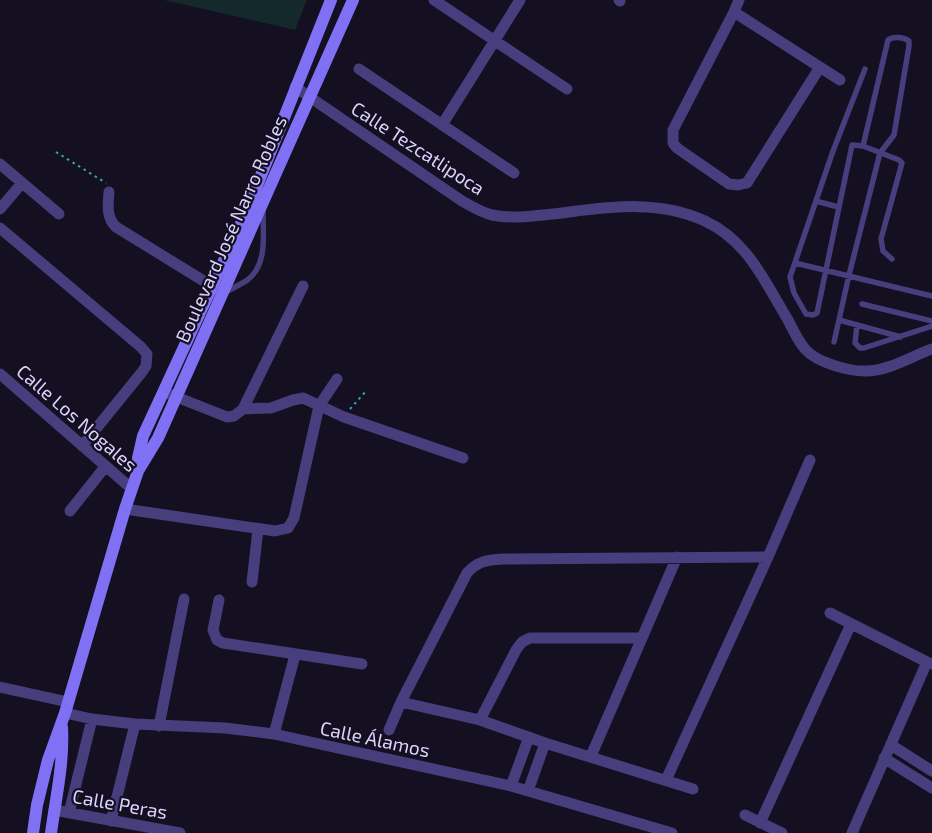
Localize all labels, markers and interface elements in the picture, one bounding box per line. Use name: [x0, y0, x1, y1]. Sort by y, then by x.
street label: Calle Tezcatlipoca: [347, 96, 489, 199]
street label: Boulevard José Narro Robles: [170, 112, 291, 346]
street label: Calle Los Nogales: [12, 359, 142, 476]
street label: Calle Álamos: [318, 716, 432, 761]
street label: Calle Peras: [71, 784, 169, 823]

